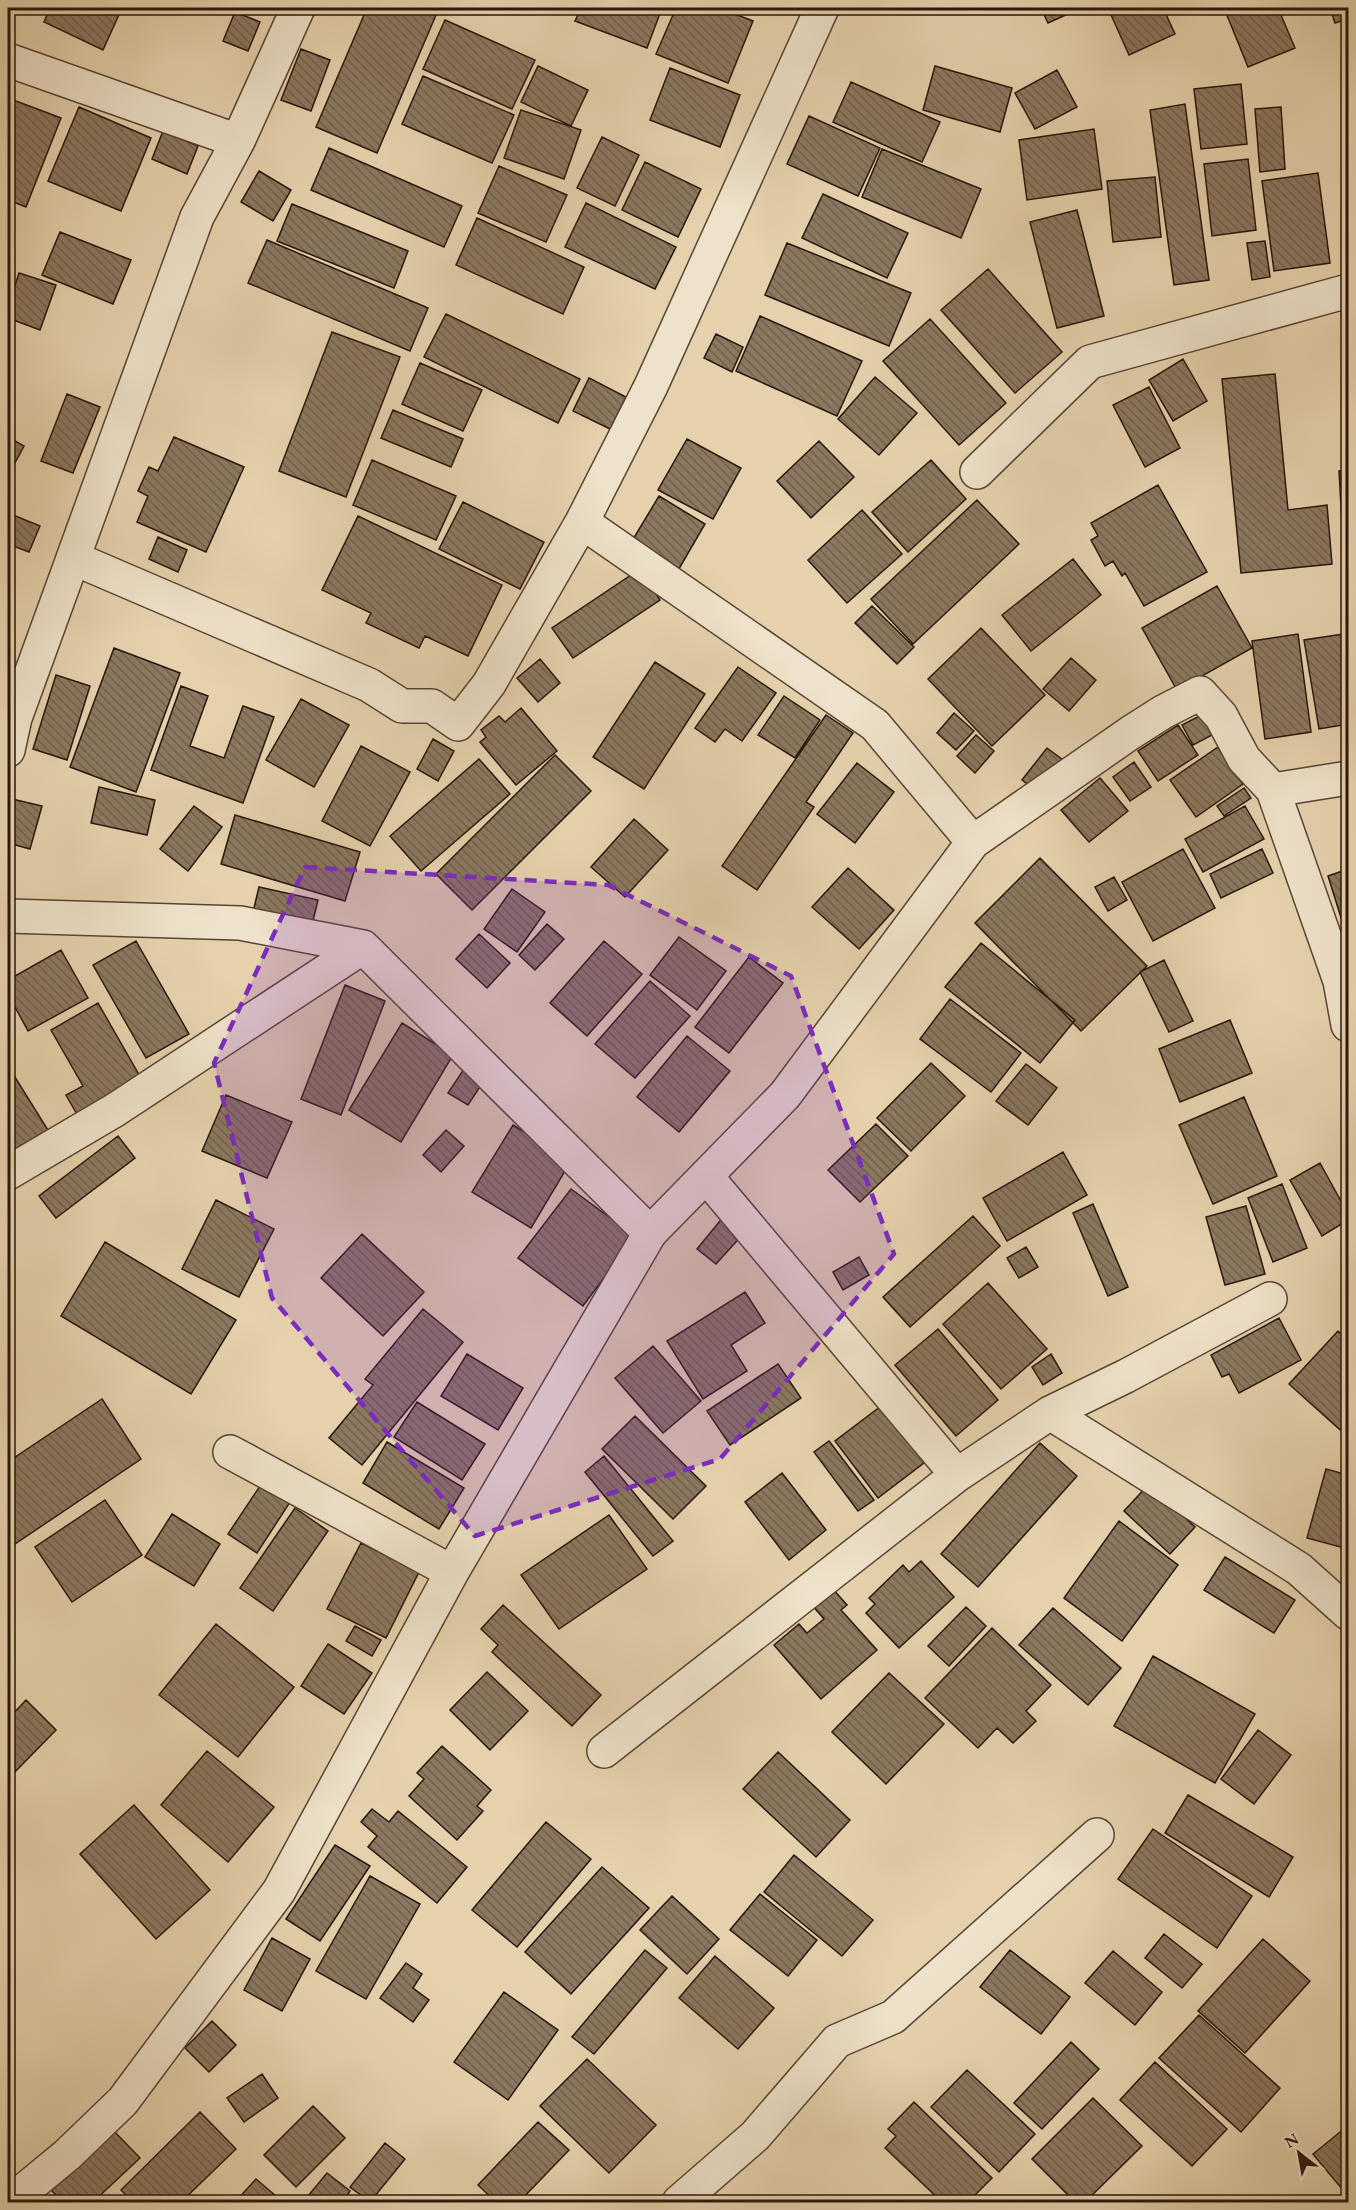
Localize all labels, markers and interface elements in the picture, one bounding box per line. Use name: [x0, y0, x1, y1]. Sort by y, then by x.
north arrow: [1269, 2123, 1329, 2183]
text: N: [1281, 2128, 1303, 2153]

